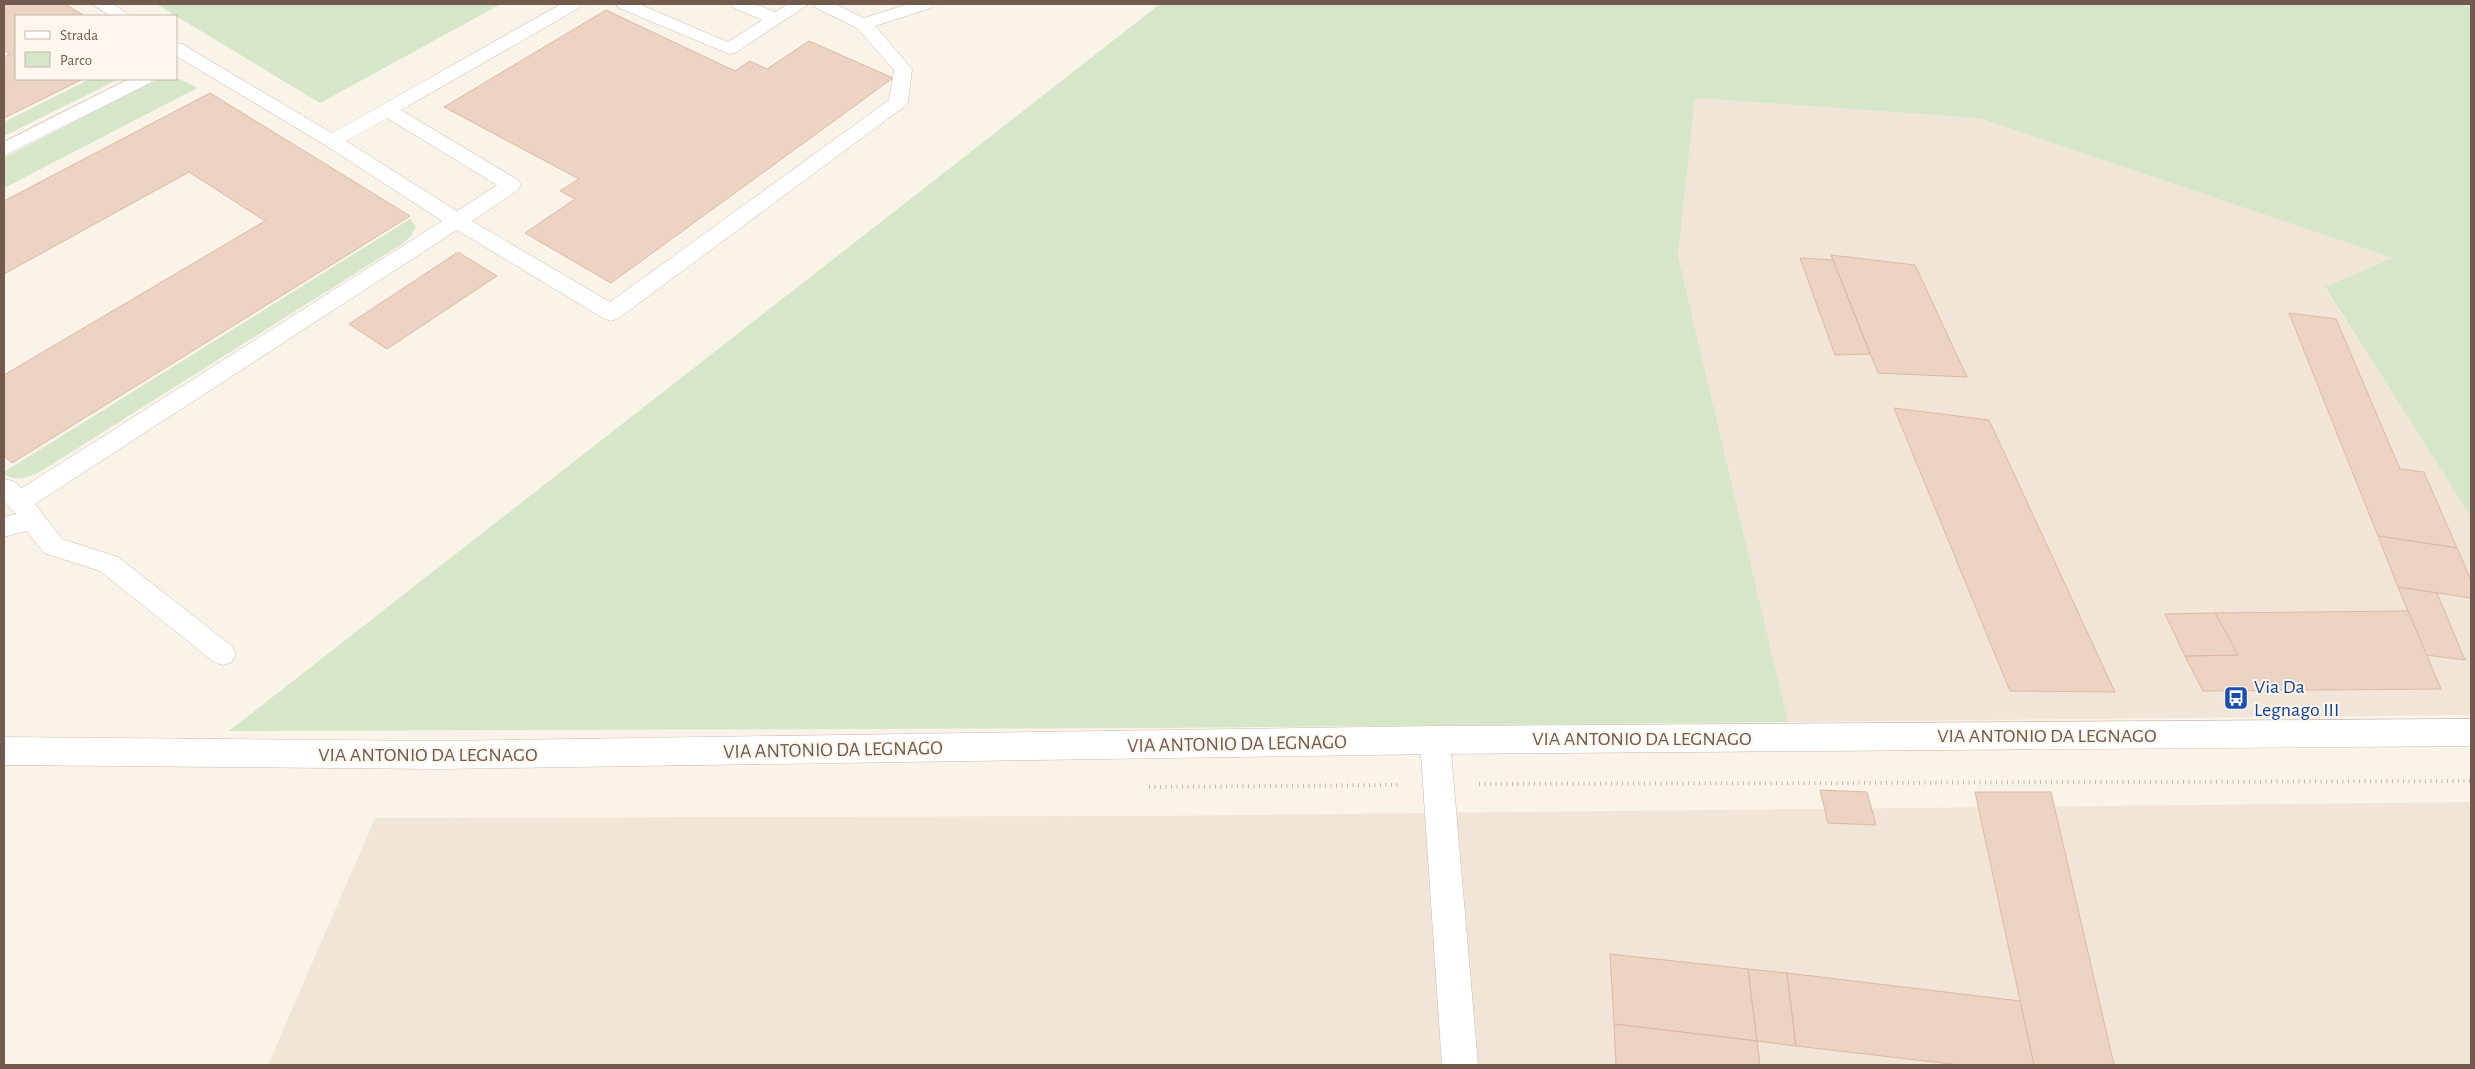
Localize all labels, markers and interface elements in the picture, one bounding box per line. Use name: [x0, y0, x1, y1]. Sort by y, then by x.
legend: [15, 15, 178, 80]
text: Strada: [60, 28, 98, 43]
text: Parco: [60, 53, 92, 68]
place label: Via Da Legnago III: [2254, 677, 2339, 720]
bus stop icon: Via Da Legnago III: [2223, 685, 2249, 711]
street label: VIA ANTONIO DA LEGNAGO: [1937, 726, 2157, 746]
street label: VIA ANTONIO DA LEGNAGO: [1532, 729, 1752, 749]
street label: VIA ANTONIO DA LEGNAGO: [1127, 732, 1347, 756]
street label: VIA ANTONIO DA LEGNAGO: [723, 738, 943, 762]
street label: VIA ANTONIO DA LEGNAGO: [318, 745, 538, 765]

